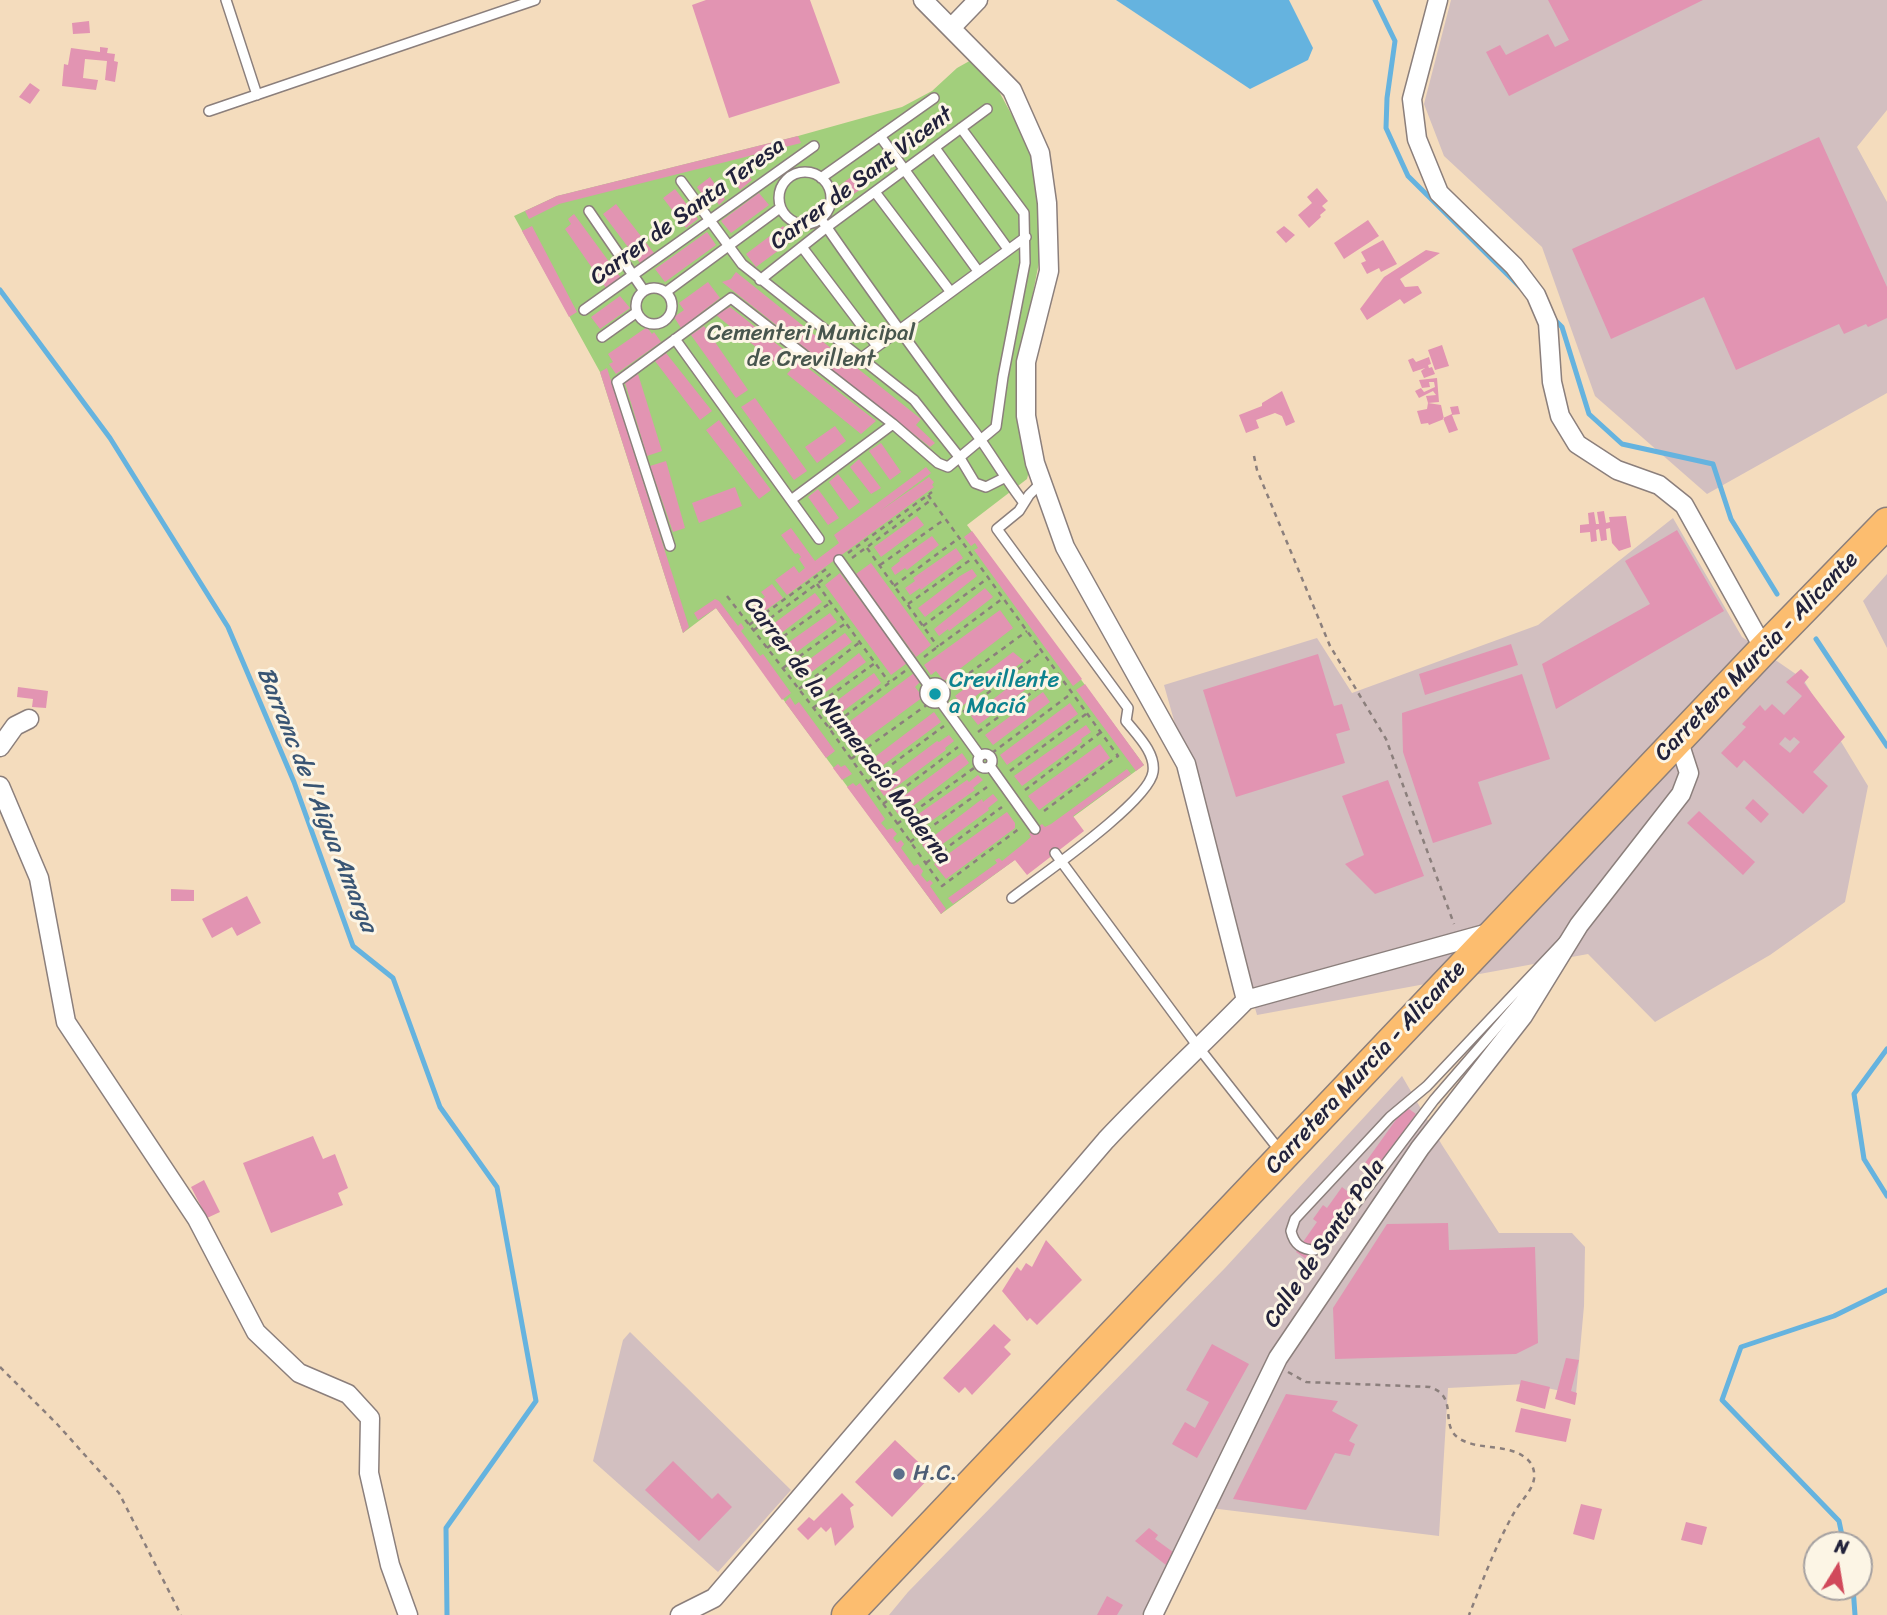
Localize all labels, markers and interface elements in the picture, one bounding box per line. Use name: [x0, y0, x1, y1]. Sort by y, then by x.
street label: Carrer de Sant Vicent: [765, 101, 959, 257]
street label: Carrer de Santa Teresa: [585, 132, 791, 292]
park label: Cementeri Municipal de Crevillent: [707, 320, 915, 374]
street label: Carretera Murcia - Alicante: [1649, 546, 1865, 768]
street label: Carrer de la Numeració Moderna: [737, 592, 957, 870]
water label: Barranc de l'Aigua Amarga: [250, 663, 382, 937]
place label: Crevillente a Maciá: [949, 667, 1059, 721]
marker: Crevillente a Maciá: [927, 686, 943, 702]
street label: Carretera Murcia - Alicante: [1260, 956, 1472, 1180]
street label: Calle de Santa Pola: [1259, 1155, 1391, 1333]
place label: H.C.: [913, 1460, 958, 1488]
marker: H.C.: [891, 1466, 907, 1482]
text: N: [1832, 1529, 1851, 1564]
north arrow: [1803, 1531, 1873, 1601]

